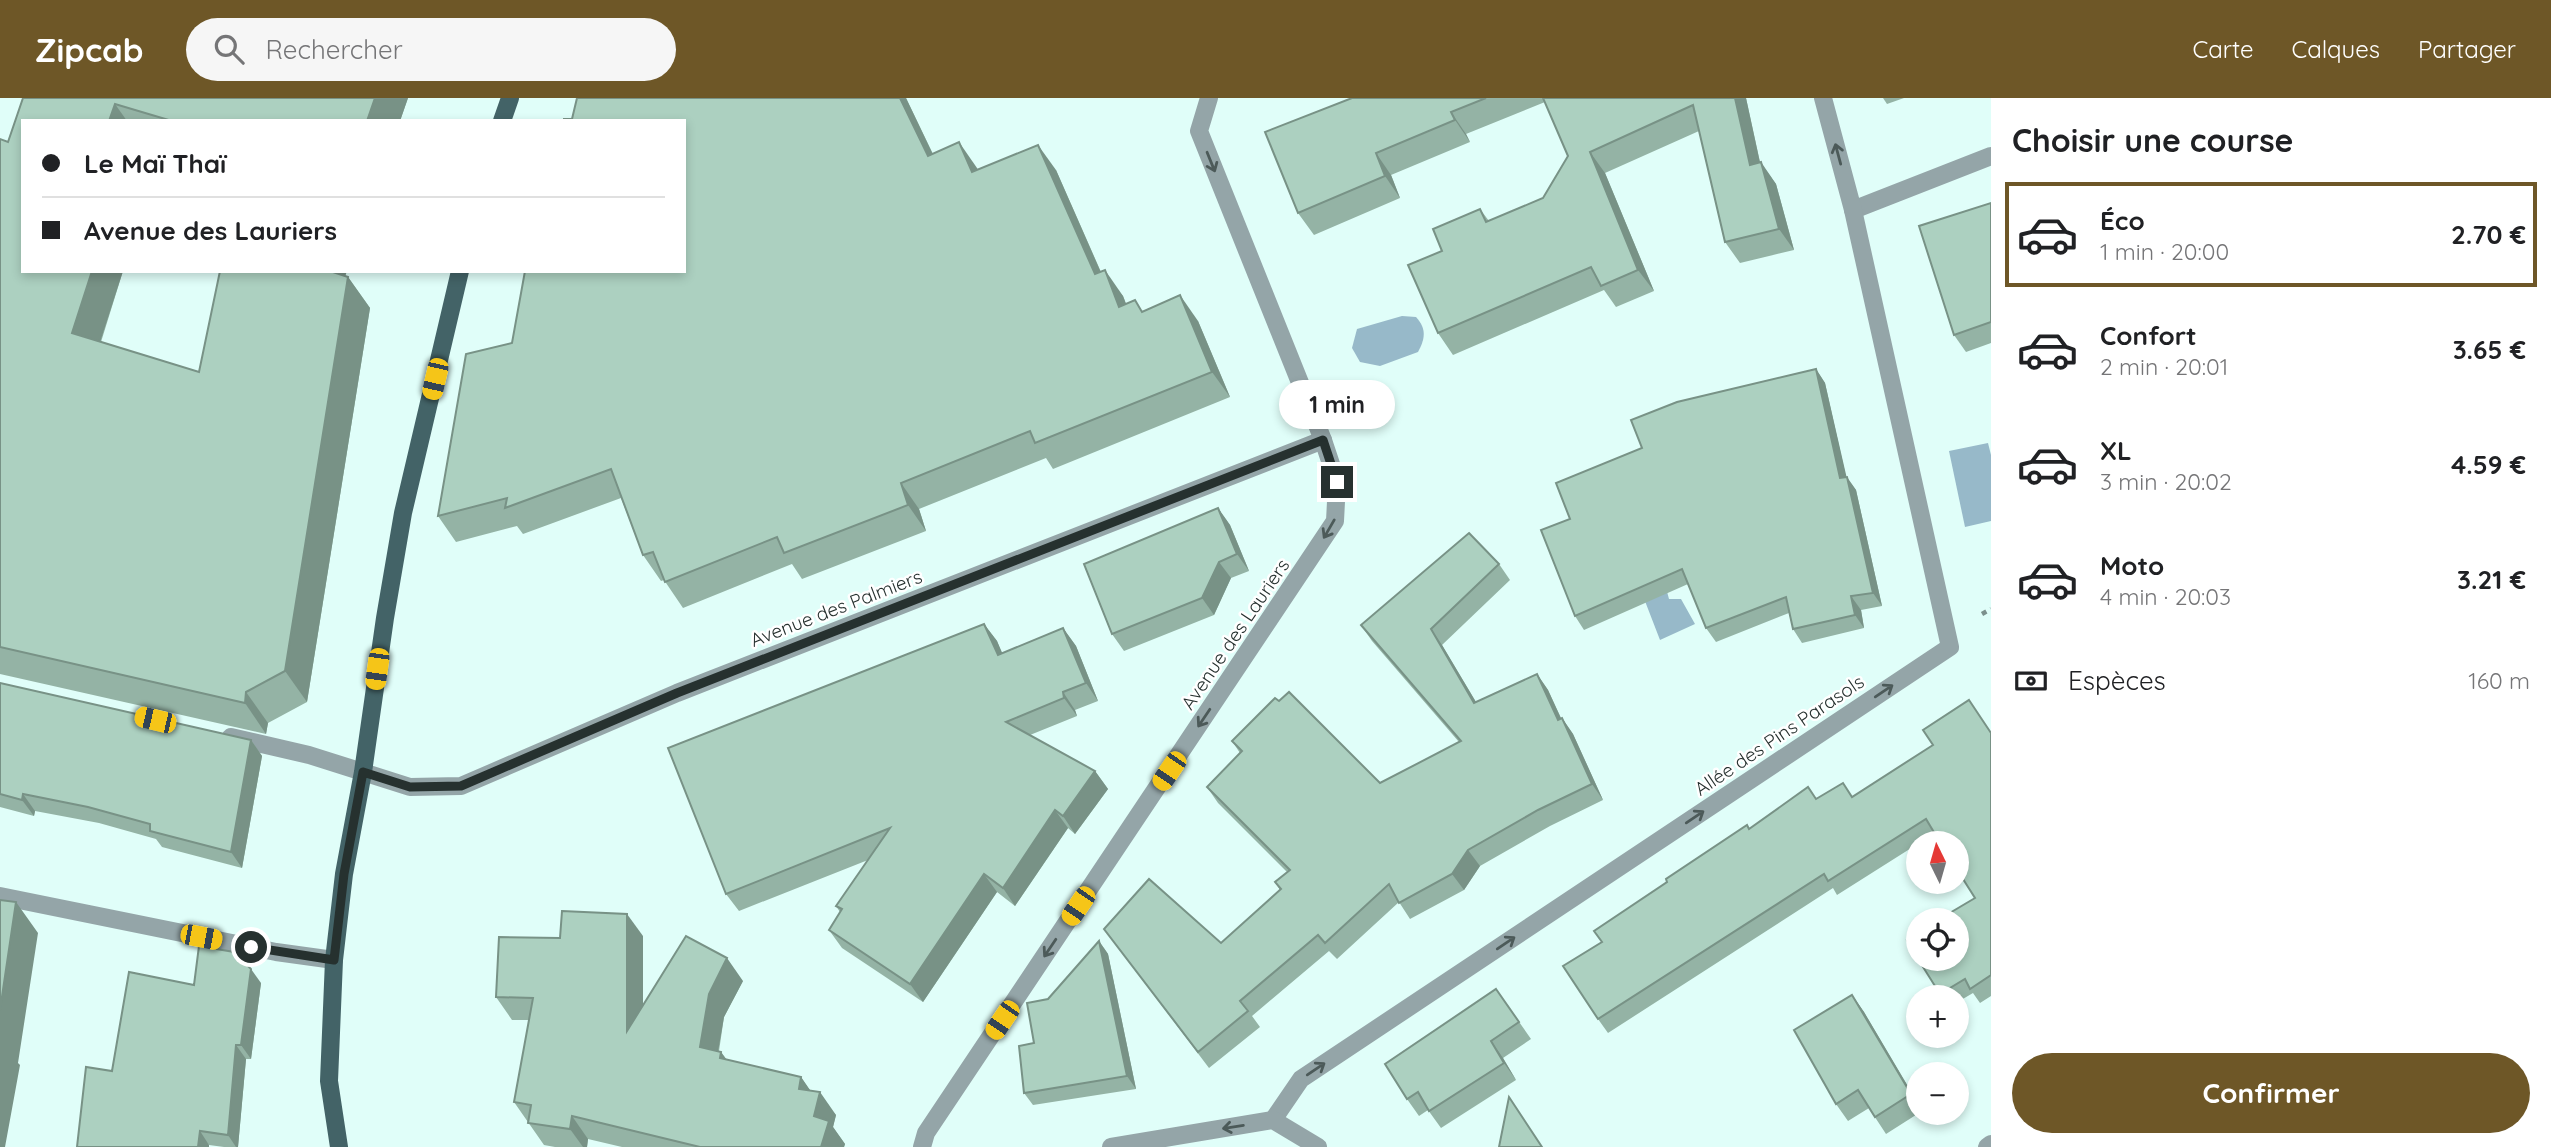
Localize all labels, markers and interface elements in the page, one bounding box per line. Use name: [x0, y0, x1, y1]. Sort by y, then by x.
search box: [186, 18, 676, 81]
text: Zipcab: [35, 29, 144, 70]
icon: search: [210, 30, 248, 68]
text: Rechercher: [266, 33, 403, 66]
text: Carte: [2192, 34, 2254, 64]
text: Calques: [2292, 34, 2380, 64]
text: Partager: [2418, 34, 2516, 64]
text: Choisir une course: [2012, 120, 2293, 160]
one-way arrow: [1831, 143, 1844, 166]
text: Le Maï Thaï: [84, 147, 226, 180]
one-way arrow: [1206, 151, 1219, 173]
icon: car: [2016, 203, 2079, 266]
text: Éco: [2100, 204, 2145, 237]
text: Avenue des Lauriers: [84, 214, 337, 247]
text: 2.70 €: [2451, 218, 2526, 251]
text: 1 min · 20:00: [2100, 237, 2229, 266]
icon: car: [2016, 318, 2079, 381]
text: Confort: [2100, 319, 2197, 352]
text: 3.65 €: [2453, 333, 2526, 366]
text: 2 min · 20:01: [2100, 352, 2228, 381]
car: [421, 356, 450, 402]
callout: 1 min: [1279, 380, 1395, 430]
text: 1 min: [1309, 390, 1365, 419]
icon: car: [2016, 433, 2079, 496]
text: XL: [2100, 434, 2132, 467]
text: 4.59 €: [2451, 448, 2526, 481]
route end: [1321, 466, 1353, 498]
text: 3 min · 20:02: [2100, 467, 2232, 496]
one-way arrow: [1322, 518, 1336, 538]
icon: car: [2016, 548, 2079, 611]
text: Moto: [2100, 549, 2164, 582]
street label: Avenue des Lauriers: [1176, 554, 1295, 714]
text: 3.21 €: [2457, 563, 2526, 596]
street label: Avenue des Palmiers: [747, 564, 925, 652]
text: 4 min · 20:03: [2100, 582, 2231, 611]
car: [364, 647, 391, 691]
icon: cash: [2012, 662, 2050, 700]
text: Espèces: [2068, 664, 2166, 697]
text: 160 m: [2468, 666, 2530, 695]
street label: Allée des Pins Parasols: [1690, 669, 1868, 801]
one-way arrow: [1874, 683, 1894, 697]
car: [133, 705, 178, 735]
one-way arrow: [1197, 708, 1211, 727]
car: [1149, 748, 1190, 794]
one-way arrow: [1685, 809, 1704, 824]
north arrow: [1906, 831, 1969, 894]
map controls: [1906, 831, 1969, 1125]
car: [1058, 883, 1099, 929]
button: locate: [1906, 908, 1969, 971]
car: [179, 923, 224, 951]
route start: [235, 931, 267, 963]
one-way arrow: [1495, 936, 1515, 950]
one-way arrow: [1043, 938, 1057, 957]
button: +: [1906, 985, 1969, 1048]
car: [982, 997, 1023, 1043]
button: Confirmer: [2012, 1053, 2530, 1133]
one-way arrow: [1306, 1062, 1326, 1076]
button: −: [1906, 1062, 1969, 1125]
one-way arrow: [1222, 1121, 1245, 1134]

